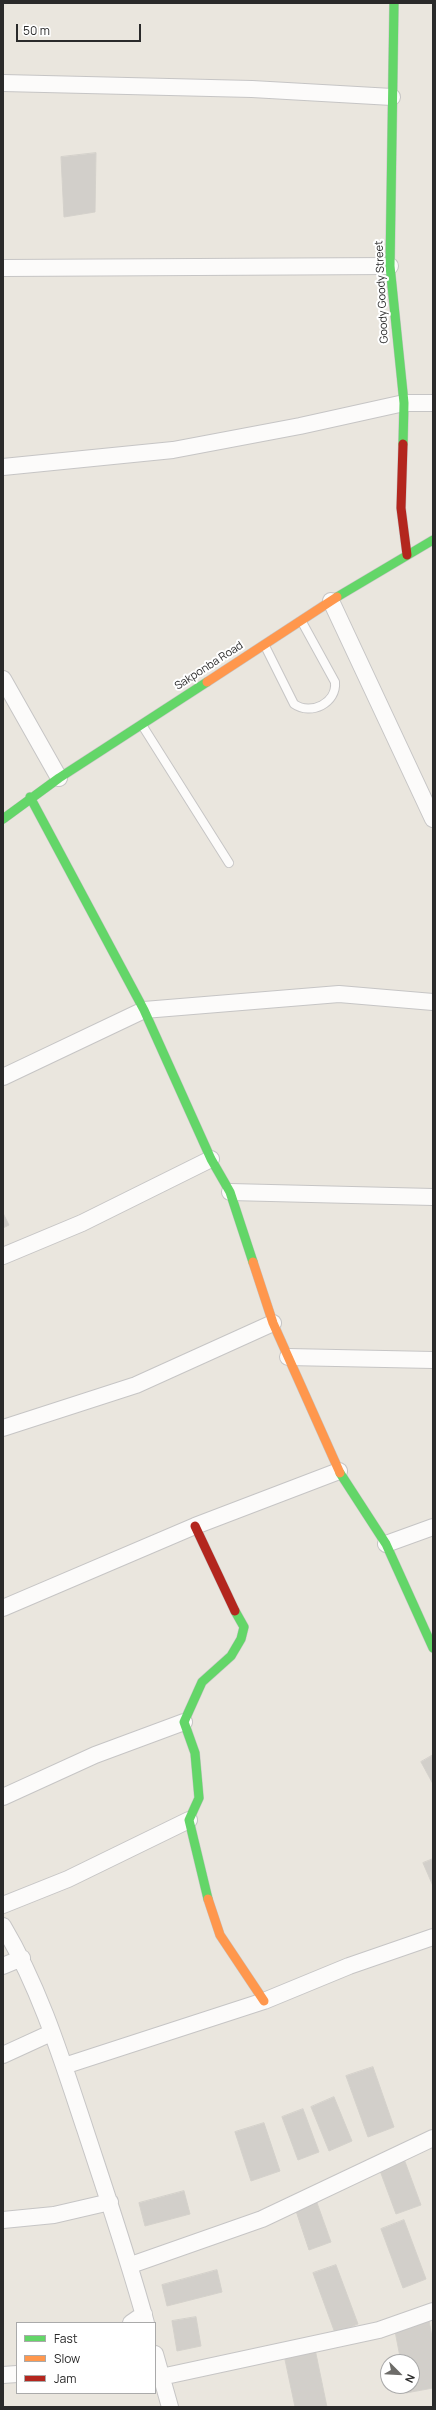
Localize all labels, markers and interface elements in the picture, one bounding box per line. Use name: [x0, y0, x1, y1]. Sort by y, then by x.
scale bar: [18, 16, 143, 42]
text: 50 m: [23, 22, 50, 39]
street label: Goody Goody Street: [373, 240, 391, 344]
street label: Sakponba Road: [172, 639, 246, 693]
legend: [16, 2322, 156, 2394]
text: Fast: [54, 2330, 78, 2347]
text: Slow: [54, 2350, 80, 2367]
north arrow: [380, 2354, 420, 2394]
text: Jam: [54, 2370, 76, 2387]
text: N: [402, 2372, 419, 2385]

